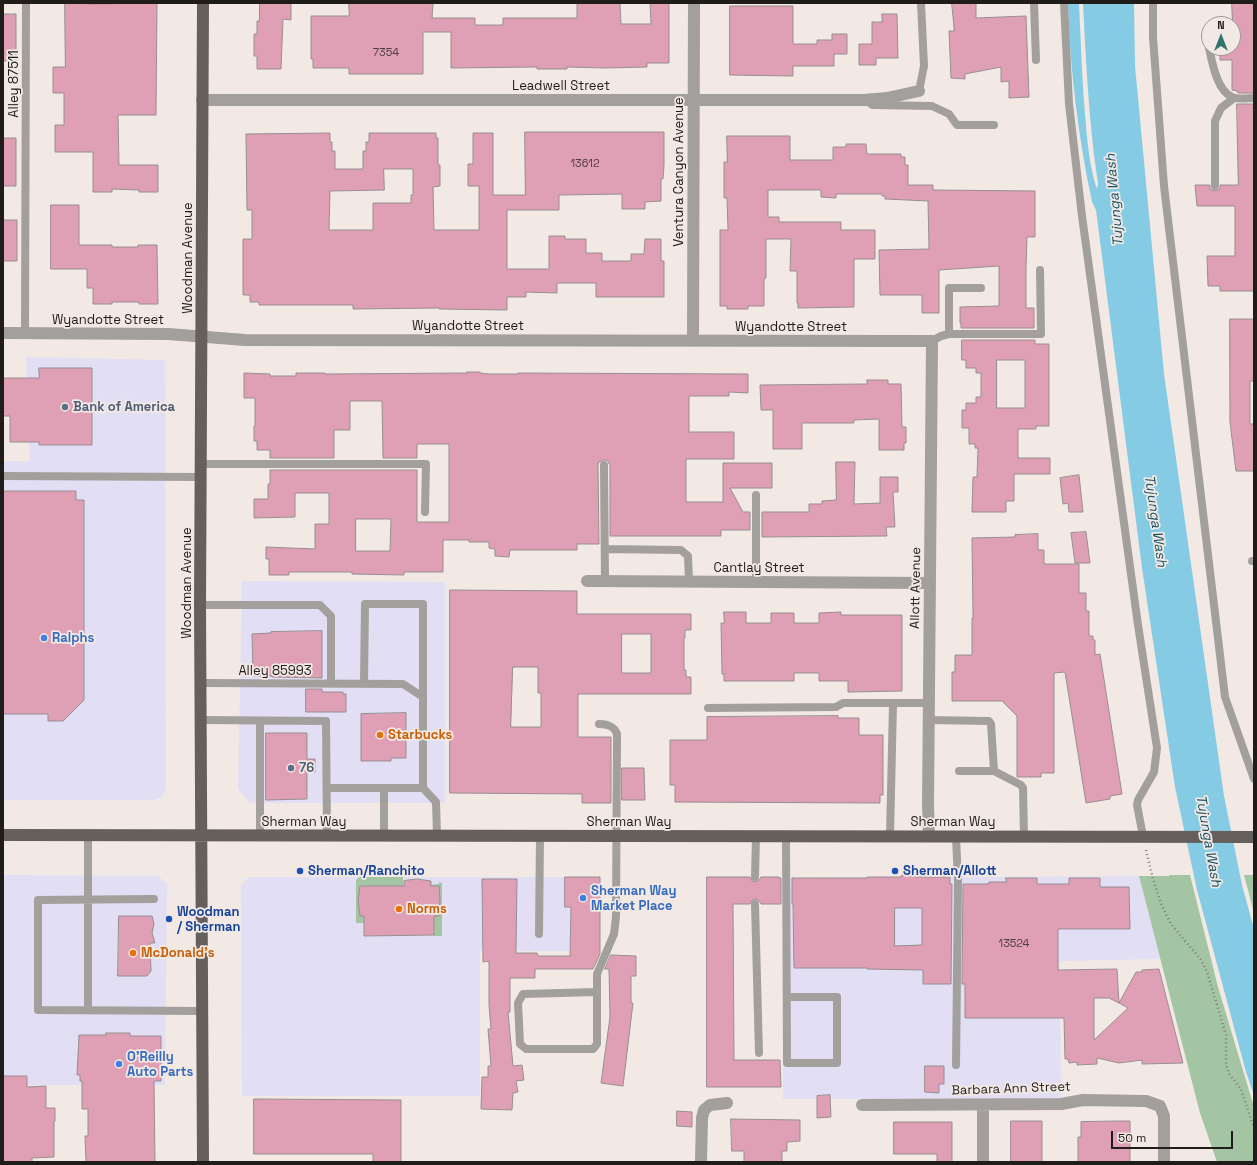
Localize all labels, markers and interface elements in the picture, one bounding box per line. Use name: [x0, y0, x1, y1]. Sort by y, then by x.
north arrow: [1201, 16, 1241, 56]
text: N: [1217, 18, 1225, 32]
house number: 7354: [373, 46, 399, 60]
street label: Alley 87511: [6, 50, 22, 118]
street label: Leadwell Street: [512, 78, 610, 94]
street label: Ventura Canyon Avenue: [671, 97, 687, 247]
water label: Tujunga Wash: [1103, 153, 1127, 247]
house number: 13612: [570, 157, 600, 171]
street label: Woodman Avenue: [180, 202, 196, 314]
street label: Wyandotte Street: [52, 312, 164, 328]
street label: Wyandotte Street: [412, 318, 524, 334]
street label: Wyandotte Street: [735, 319, 847, 335]
place label: Bank of America: [73, 399, 175, 415]
marker: Bank of America: [60, 402, 70, 412]
water label: Tujunga Wash: [1140, 474, 1170, 568]
street label: Woodman Avenue: [179, 527, 195, 639]
street label: Allott Avenue: [907, 547, 925, 629]
street label: Cantlay Street: [713, 560, 805, 576]
place label: Ralphs: [52, 630, 94, 646]
marker: Ralphs: [39, 633, 49, 643]
street label: Alley 85993: [238, 663, 312, 679]
place label: Starbucks: [388, 727, 452, 743]
marker: Starbucks: [375, 730, 385, 740]
place label: 76: [299, 760, 314, 776]
marker: 76: [286, 763, 296, 773]
water label: Tujunga Wash: [1192, 794, 1224, 888]
street label: Sherman Way: [261, 814, 347, 830]
street label: Sherman Way: [586, 814, 672, 830]
street label: Sherman Way: [910, 814, 996, 830]
place label: Sherman/Ranchito: [308, 863, 425, 879]
place label: Sherman/Allott: [903, 863, 996, 879]
marker: Sherman/Ranchito: [295, 866, 305, 876]
marker: Sherman/Allott: [890, 866, 900, 876]
place label: Sherman Way Market Place: [591, 883, 676, 914]
marker: Sherman Way Market Place: [578, 893, 588, 903]
place label: Norms: [407, 901, 447, 917]
place label: Woodman / Sherman: [177, 904, 241, 935]
marker: Norms: [394, 904, 404, 914]
marker: Woodman / Sherman: [164, 914, 174, 924]
house number: 13524: [999, 937, 1029, 951]
place label: McDonald's: [141, 945, 214, 961]
marker: McDonald's: [128, 948, 138, 958]
place label: O'Reilly Auto Parts: [127, 1049, 193, 1080]
marker: O'Reilly Auto Parts: [114, 1059, 124, 1069]
street label: Barbara Ann Street: [951, 1079, 1071, 1099]
scale bar: [1113, 1123, 1235, 1149]
text: 50 m: [1118, 1130, 1146, 1146]

